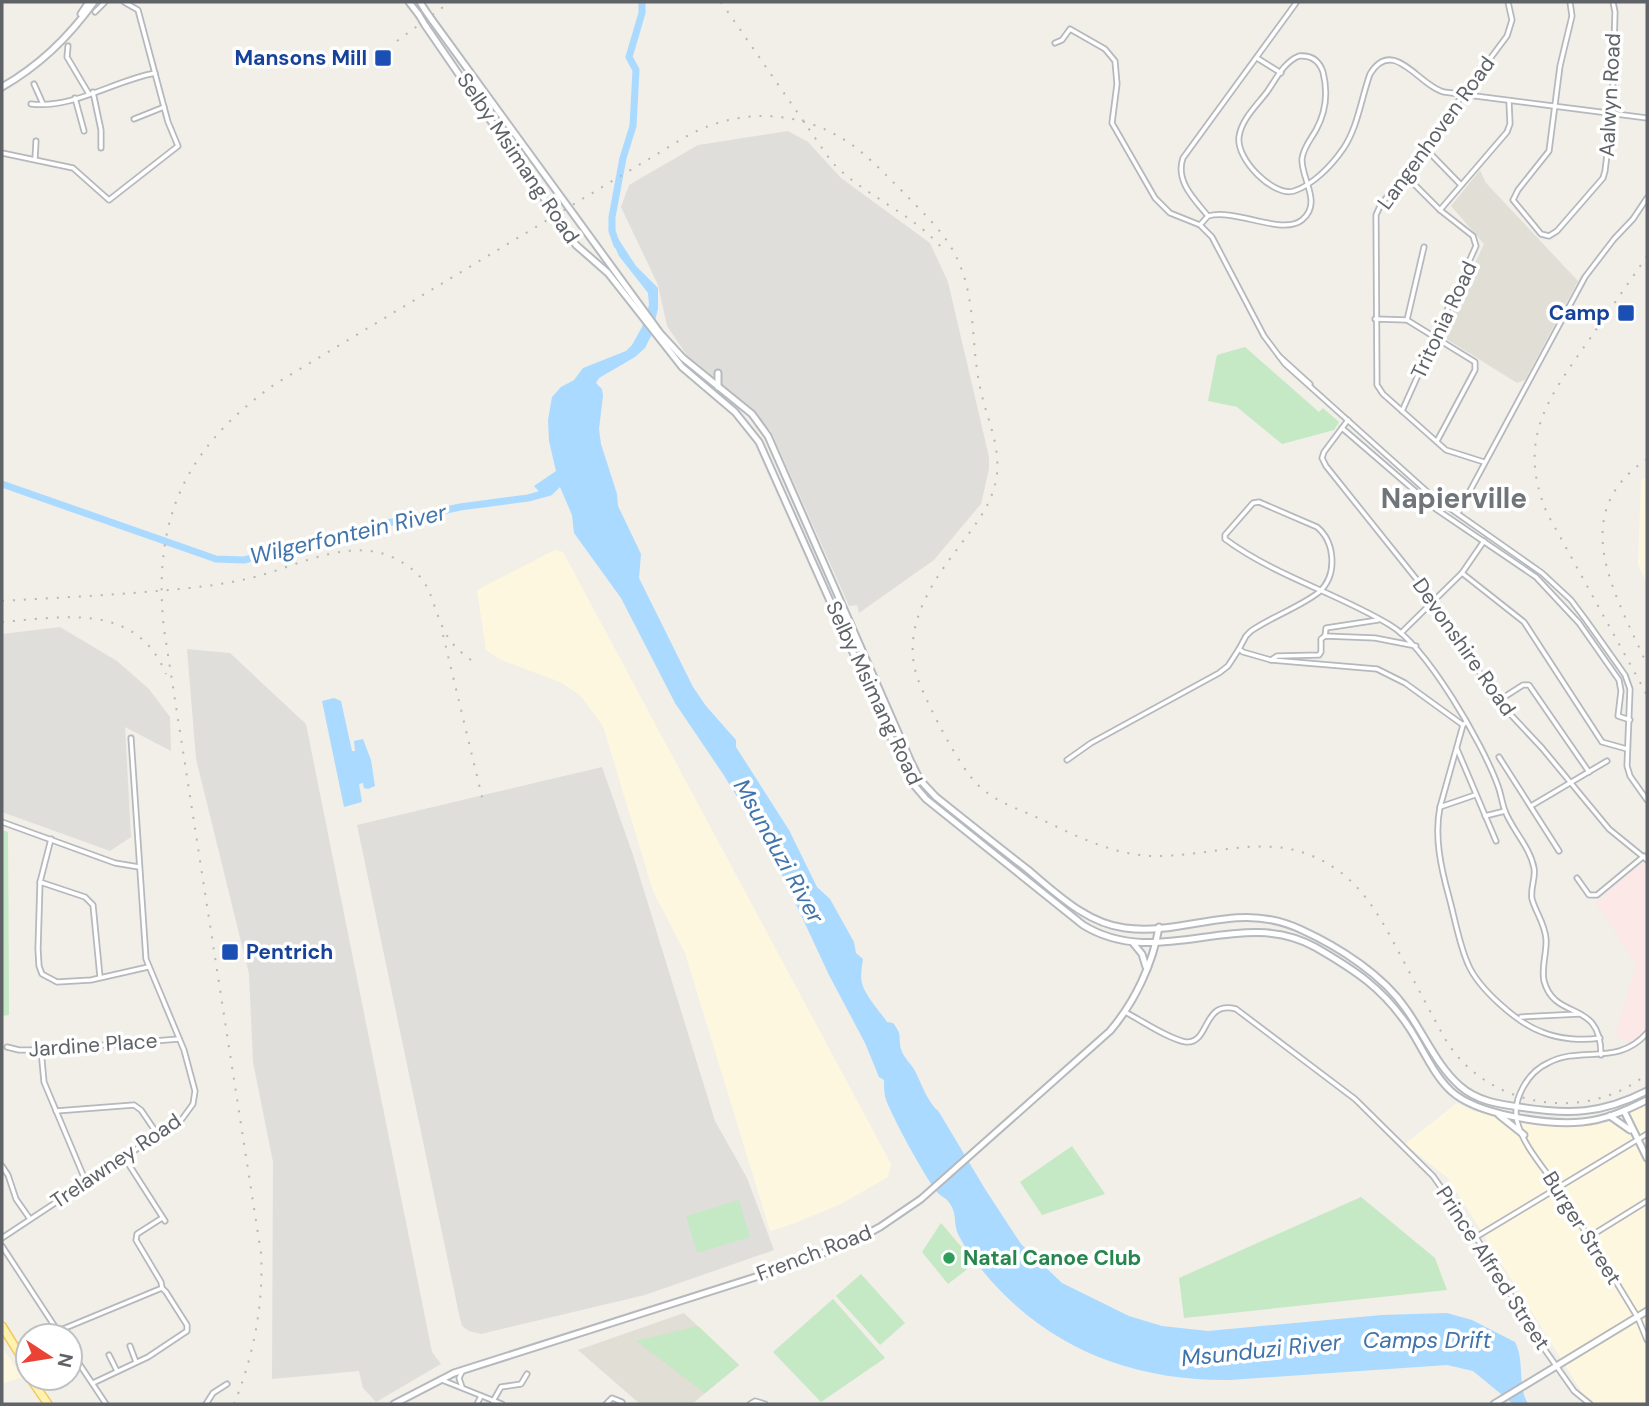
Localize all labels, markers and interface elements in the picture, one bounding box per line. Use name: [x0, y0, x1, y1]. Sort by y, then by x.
street label: Aalwyn Road: [1593, 32, 1627, 158]
place label: Mansons Mill: [235, 44, 367, 72]
marker: Mansons Mill: [373, 48, 393, 68]
street label: Langenhoven Road: [1371, 51, 1501, 215]
street label: Selby Msimang Road: [450, 67, 586, 249]
street label: Tritonia Road: [1405, 257, 1483, 383]
place label: Camp: [1549, 299, 1610, 327]
marker: Camp: [1616, 303, 1636, 323]
district label: Napierville: [1381, 480, 1527, 517]
water label: Wilgerfontein River: [246, 496, 451, 571]
street label: Devonshire Road: [1406, 572, 1522, 722]
street label: Selby Msimang Road: [819, 596, 929, 790]
water label: Msunduzi River: [727, 774, 832, 930]
place label: Pentrich: [246, 938, 333, 966]
marker: Pentrich: [220, 942, 240, 962]
street label: Jardine Place: [28, 1027, 159, 1063]
street label: Trelawney Road: [45, 1107, 187, 1215]
street label: Burger Street: [1536, 1166, 1628, 1290]
street label: Prince Alfred Street: [1430, 1181, 1556, 1355]
street label: French Road: [752, 1218, 876, 1288]
place label: Natal Canoe Club: [963, 1244, 1141, 1272]
marker: Natal Canoe Club: [941, 1250, 957, 1266]
north arrow: [14, 1322, 84, 1392]
water label: Camps Drift: [1363, 1325, 1491, 1355]
water label: Msunduzi River: [1180, 1327, 1344, 1373]
text: N: [51, 1351, 79, 1370]

